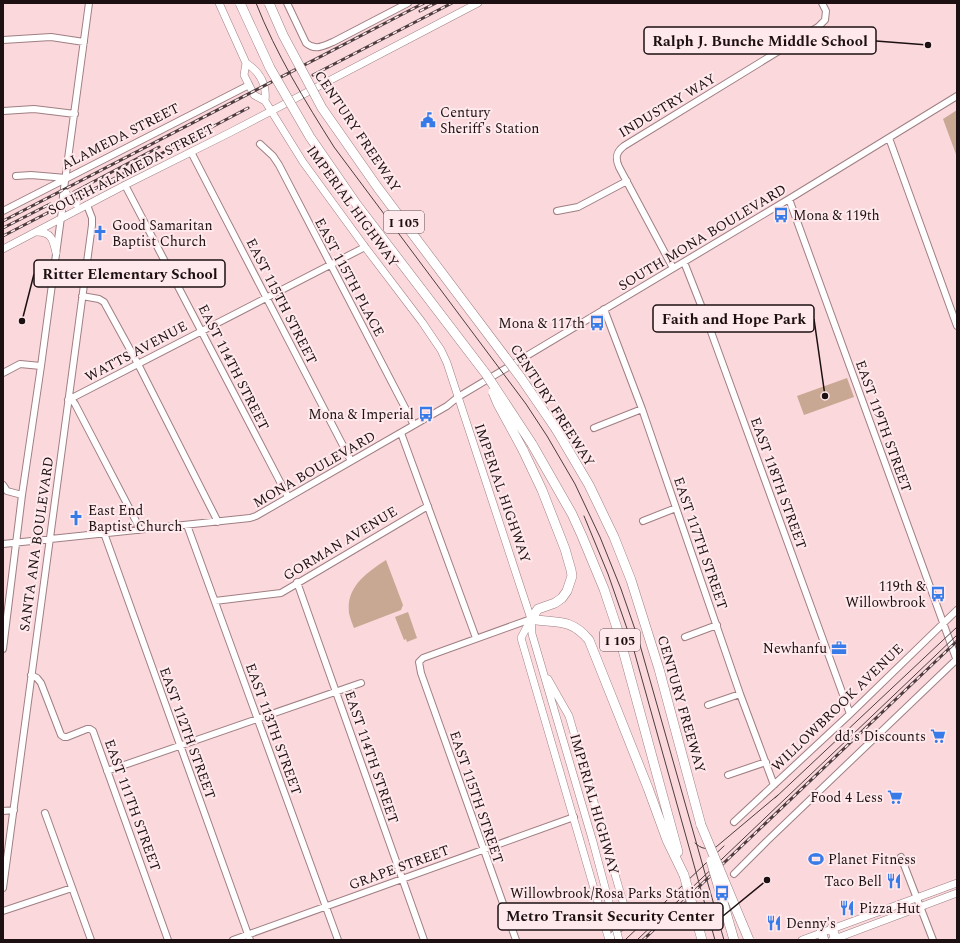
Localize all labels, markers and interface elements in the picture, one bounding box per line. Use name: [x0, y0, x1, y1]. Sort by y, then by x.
callout: Ralph J. Bunche Middle School: [644, 27, 876, 54]
text: Ralph J. Bunche Middle School: [652, 30, 868, 53]
street label: CENTURY FREEWAY: [309, 66, 406, 196]
street label: INDUSTRY WAY: [615, 68, 720, 143]
street label: ALAMEDA STREET: [57, 97, 183, 175]
place label: Century Sheriff's Station: [440, 102, 539, 139]
public building icon: Century Sheriff's Station: [419, 111, 437, 129]
street label: SOUTH ALAMEDA STREET: [44, 118, 218, 221]
street label: IMPERIAL HIGHWAY: [301, 141, 404, 272]
street label: SOUTH MONA BOULEVARD: [614, 179, 790, 296]
place label: Mona & 119th: [793, 205, 880, 226]
bus stop icon: Mona & 119th: [772, 206, 790, 224]
road number: I 105: [384, 211, 424, 233]
street label: EAST 115TH PLACE: [309, 214, 390, 341]
place label: Good Samaritan Baptist Church: [112, 215, 213, 252]
church icon: Good Samaritan Baptist Church: [91, 224, 109, 242]
street label: EAST 115TH STREET: [241, 234, 322, 368]
callout: Ritter Elementary School: [34, 260, 225, 287]
text: Ritter Elementary School: [42, 263, 218, 286]
street label: EAST 114TH STREET: [193, 300, 274, 434]
callout: Faith and Hope Park: [653, 305, 814, 332]
text: Faith and Hope Park: [662, 308, 806, 331]
place label: Mona & 117th: [498, 313, 585, 334]
bus stop icon: Mona & 117th: [588, 314, 606, 332]
street label: WATTS AVENUE: [81, 316, 191, 387]
street label: CENTURY FREEWAY: [505, 340, 600, 471]
street label: EAST 119TH STREET: [850, 357, 917, 495]
place label: Mona & Imperial: [308, 404, 414, 425]
bus stop icon: Mona & Imperial: [417, 405, 435, 423]
street label: EAST 118TH STREET: [745, 414, 812, 552]
street label: IMPERIAL HIGHWAY: [469, 421, 536, 566]
street label: MONA BOULEVARD: [249, 426, 380, 513]
street label: SANTA ANA BOULEVARD: [14, 455, 59, 633]
street label: EAST 117TH STREET: [668, 474, 733, 612]
place label: East End Baptist Church: [88, 500, 182, 537]
street label: GORMAN AVENUE: [279, 501, 401, 586]
church icon: East End Baptist Church: [67, 509, 85, 527]
place label: 119th & Willowbrook: [845, 576, 926, 613]
bus stop icon: 119th & Willowbrook: [929, 585, 947, 603]
road number: I 105: [600, 629, 640, 651]
street label: CENTURY FREEWAY: [652, 633, 711, 775]
place label: Newhanfu: [763, 638, 827, 659]
street label: WILLOWBROOK AVENUE: [767, 639, 908, 776]
office icon: Newhanfu: [830, 639, 848, 657]
street label: EAST 113TH STREET: [240, 660, 307, 798]
street label: EAST 112TH STREET: [154, 664, 221, 802]
street label: EAST 114TH STREET: [339, 688, 404, 826]
place label: dd's Discounts: [835, 726, 926, 747]
supermarket icon: dd's Discounts: [929, 727, 947, 745]
street label: EAST 115TH STREET: [444, 728, 509, 866]
street label: IMPERIAL HIGHWAY: [564, 731, 625, 877]
street label: EAST 111TH STREET: [99, 736, 166, 874]
place label: Food 4 Less: [810, 787, 883, 808]
supermarket icon: Food 4 Less: [886, 788, 904, 806]
street label: GRAPE STREET: [346, 839, 453, 895]
place label: Planet Fitness: [828, 849, 916, 870]
sports icon: Planet Fitness: [807, 850, 825, 868]
place label: Taco Bell: [824, 871, 882, 892]
restaurant icon: Taco Bell: [885, 872, 903, 890]
place label: Willowbrook/Rosa Parks Station: [510, 883, 710, 904]
bus stop icon: Willowbrook/Rosa Parks Station: [713, 884, 731, 902]
place label: Pizza Hut: [859, 898, 920, 919]
restaurant icon: Pizza Hut: [838, 899, 856, 917]
callout: Metro Transit Security Center: [498, 903, 723, 930]
text: Metro Transit Security Center: [506, 905, 715, 928]
place label: Denny's: [786, 913, 836, 934]
restaurant icon: Denny's: [765, 914, 783, 932]

